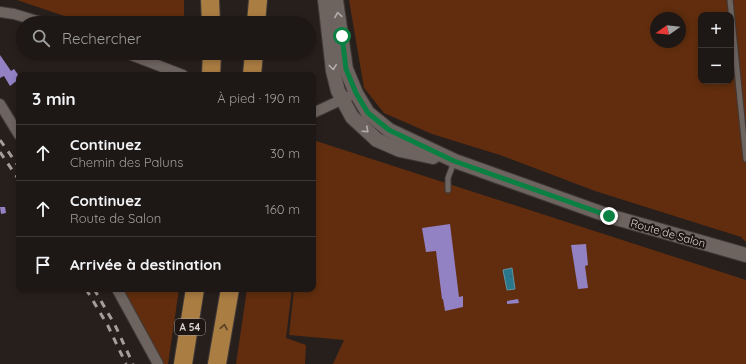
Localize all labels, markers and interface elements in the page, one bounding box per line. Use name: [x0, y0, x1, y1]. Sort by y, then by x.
one-way arrow: [334, 11, 343, 18]
north arrow: [650, 12, 686, 48]
map controls: [698, 12, 734, 84]
button: +: [698, 12, 734, 48]
search box: [16, 16, 316, 60]
icon: search: [30, 27, 52, 49]
route start: [333, 27, 351, 45]
text: Rechercher: [62, 29, 141, 48]
button: −: [698, 48, 734, 84]
one-way arrow: [328, 63, 337, 70]
text: 3 min: [32, 88, 76, 109]
text: À pied · 190 m: [217, 90, 300, 106]
one-way arrow: [361, 125, 369, 133]
text: Continuez: [70, 135, 141, 154]
icon: ahead: [32, 142, 54, 164]
text: 30 m: [270, 145, 300, 161]
text: Chemin des Paluns: [70, 154, 183, 170]
text: Continuez: [70, 191, 141, 210]
icon: ahead: [32, 198, 54, 220]
text: 160 m: [265, 201, 300, 217]
route end: [600, 207, 618, 225]
text: Route de Salon: [70, 210, 161, 226]
street label: Route de Salon: [629, 216, 707, 250]
icon: arrive: [32, 254, 54, 276]
text: Arrivée à destination: [70, 255, 222, 274]
road number: A 54: [175, 319, 205, 335]
one-way arrow: [220, 323, 228, 330]

